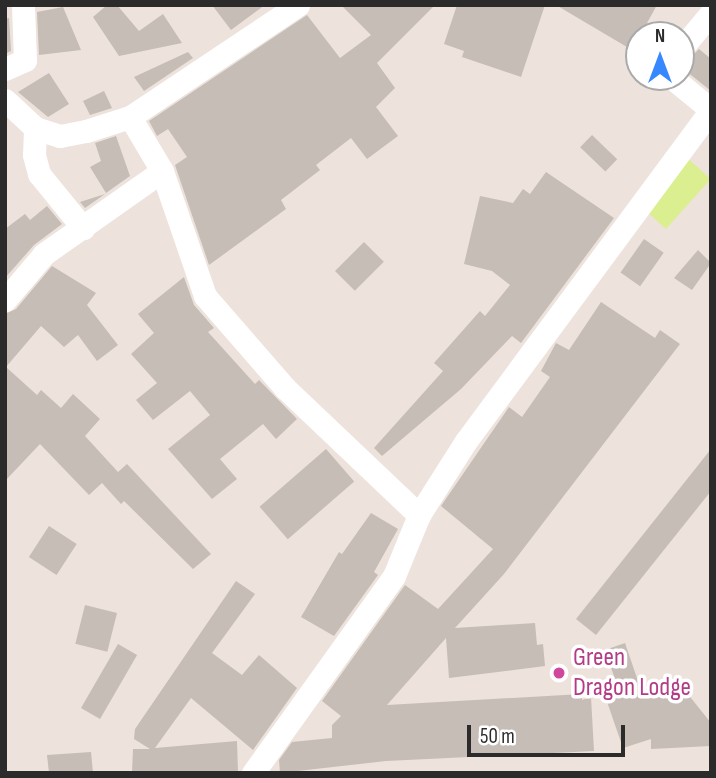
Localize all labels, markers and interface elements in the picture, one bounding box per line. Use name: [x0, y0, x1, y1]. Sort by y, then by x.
north arrow: [625, 21, 695, 91]
text: N: [655, 25, 665, 48]
place label: Green Dragon Lodge: [573, 642, 691, 704]
marker: Green Dragon Lodge: [551, 665, 567, 681]
scale bar: [471, 712, 628, 756]
text: 50 m: [480, 724, 515, 749]

